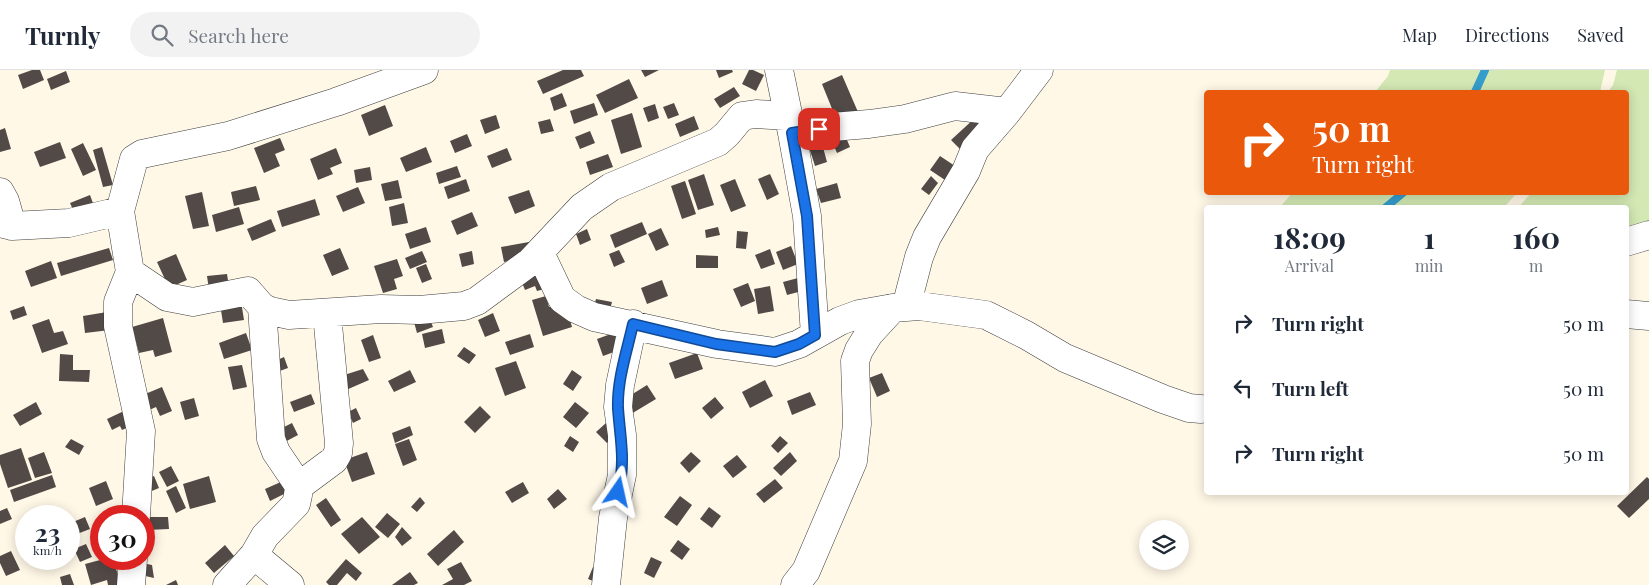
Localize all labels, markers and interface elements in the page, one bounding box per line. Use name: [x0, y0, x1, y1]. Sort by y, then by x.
search box: [130, 12, 480, 57]
text: Turnly: [25, 19, 100, 51]
icon: search: [148, 21, 176, 49]
text: Search here: [188, 22, 289, 48]
text: Map: [1402, 23, 1437, 47]
text: Directions: [1465, 23, 1549, 47]
text: Saved: [1577, 23, 1624, 47]
text: 50 m: [1312, 104, 1390, 151]
pin: [798, 108, 840, 150]
icon: right: [1229, 110, 1294, 175]
icon: arrive: [805, 115, 833, 143]
text: Turn right: [1312, 149, 1414, 179]
text: 18:09: [1273, 217, 1346, 257]
text: 1: [1423, 217, 1435, 257]
text: 160: [1512, 217, 1560, 257]
text: Arrival: [1285, 255, 1334, 276]
text: min: [1415, 255, 1443, 276]
text: m: [1529, 255, 1543, 276]
icon: right: [1229, 309, 1257, 337]
text: Turn right: [1272, 310, 1364, 336]
text: 50 m: [1563, 310, 1604, 336]
icon: left: [1229, 374, 1257, 402]
text: Turn left: [1272, 375, 1349, 401]
text: 50 m: [1563, 375, 1604, 401]
icon: right: [1229, 439, 1257, 467]
text: Turn right: [1272, 440, 1364, 466]
text: 50 m: [1563, 440, 1604, 466]
position arrow: [591, 465, 643, 517]
speed limit sign: 30: [90, 505, 155, 570]
text: 23: [35, 515, 60, 548]
map controls: [1139, 520, 1189, 570]
button: layers: [1139, 520, 1189, 570]
text: km/h: [33, 542, 62, 558]

